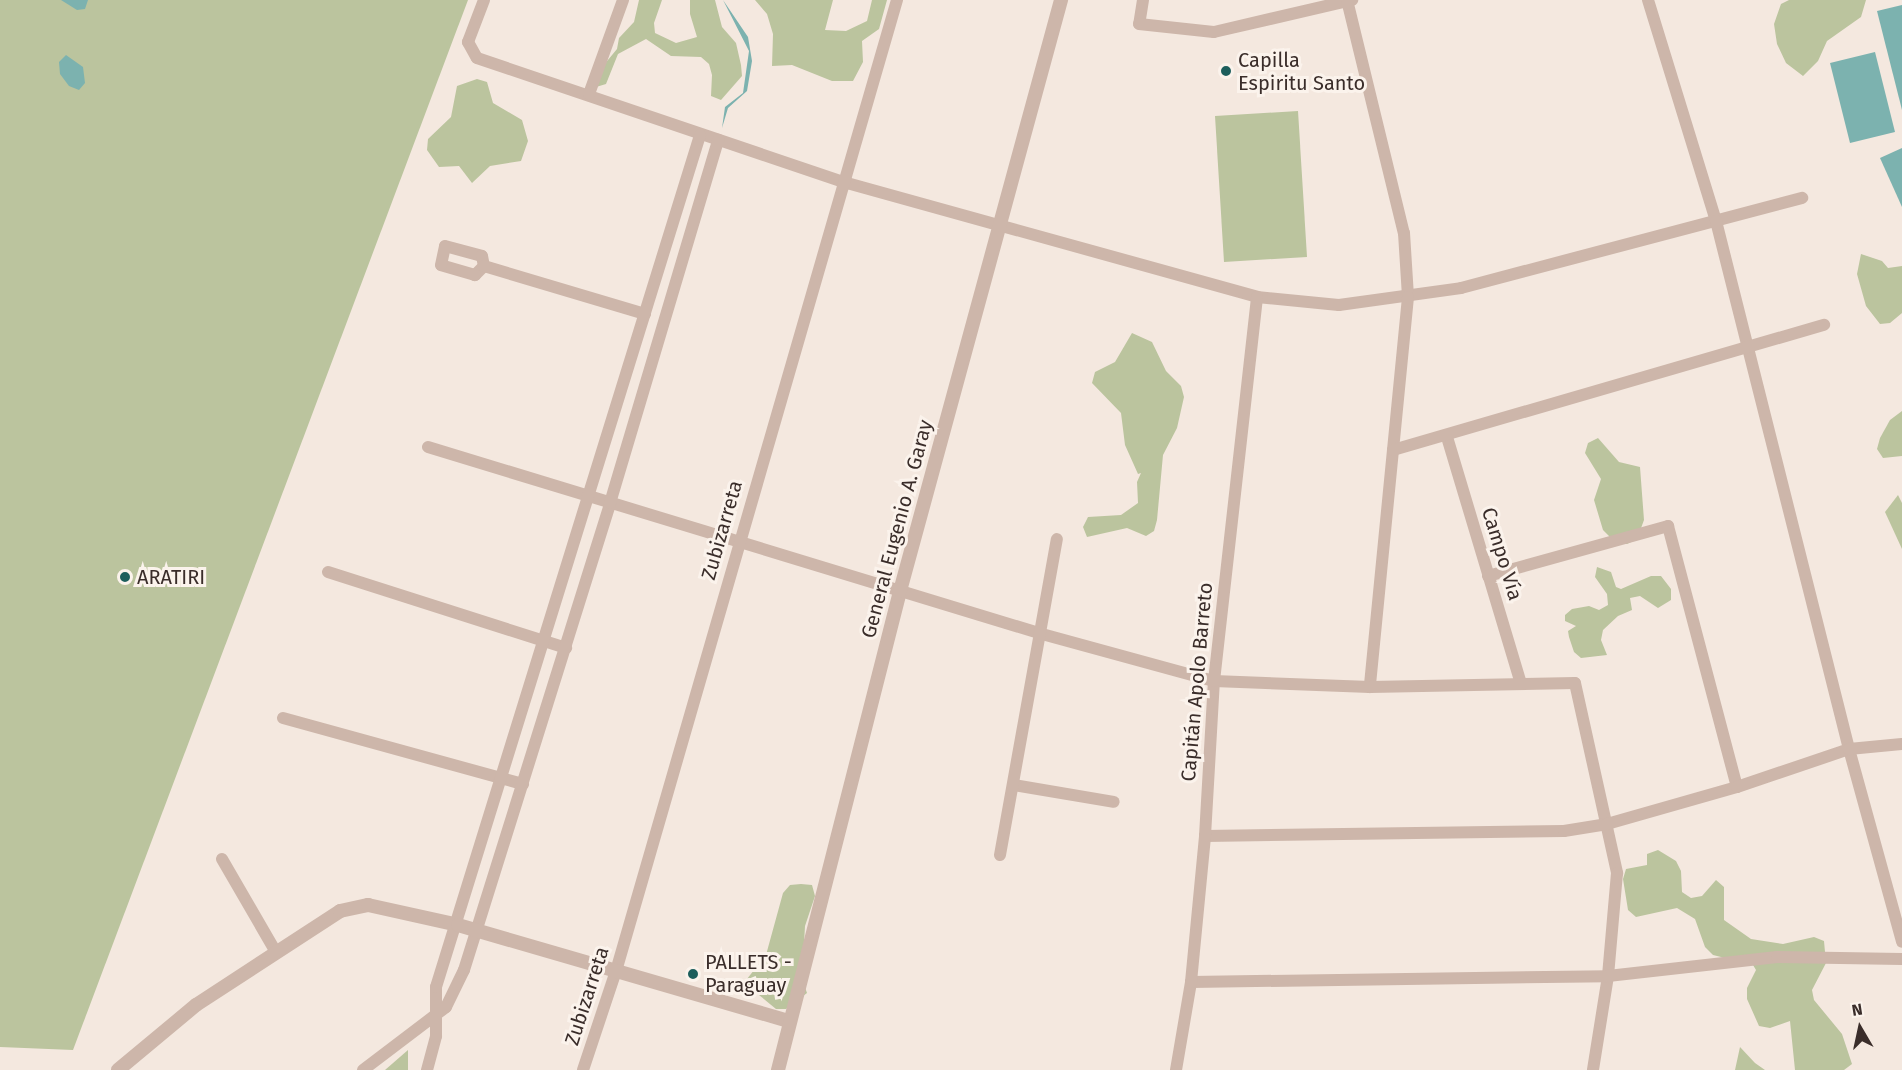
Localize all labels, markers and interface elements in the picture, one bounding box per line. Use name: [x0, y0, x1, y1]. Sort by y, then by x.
place label: Capilla Espiritu Santo: [1238, 48, 1365, 95]
marker: Capilla Espiritu Santo: [1219, 64, 1233, 78]
street label: General Eugenio A. Garay: [856, 417, 938, 641]
street label: Zubizarreta: [696, 478, 748, 582]
street label: Campo Vía: [1477, 505, 1527, 603]
place label: ARATIRI: [137, 565, 205, 589]
marker: ARATIRI: [118, 570, 132, 584]
street label: Capitán Apolo Barreto: [1176, 582, 1218, 782]
street label: Zubizarreta: [560, 944, 614, 1048]
place label: PALLETS - Paraguay: [705, 951, 792, 998]
marker: PALLETS - Paraguay: [686, 967, 700, 981]
north arrow: [1830, 998, 1890, 1058]
text: N: [1850, 1000, 1864, 1020]

